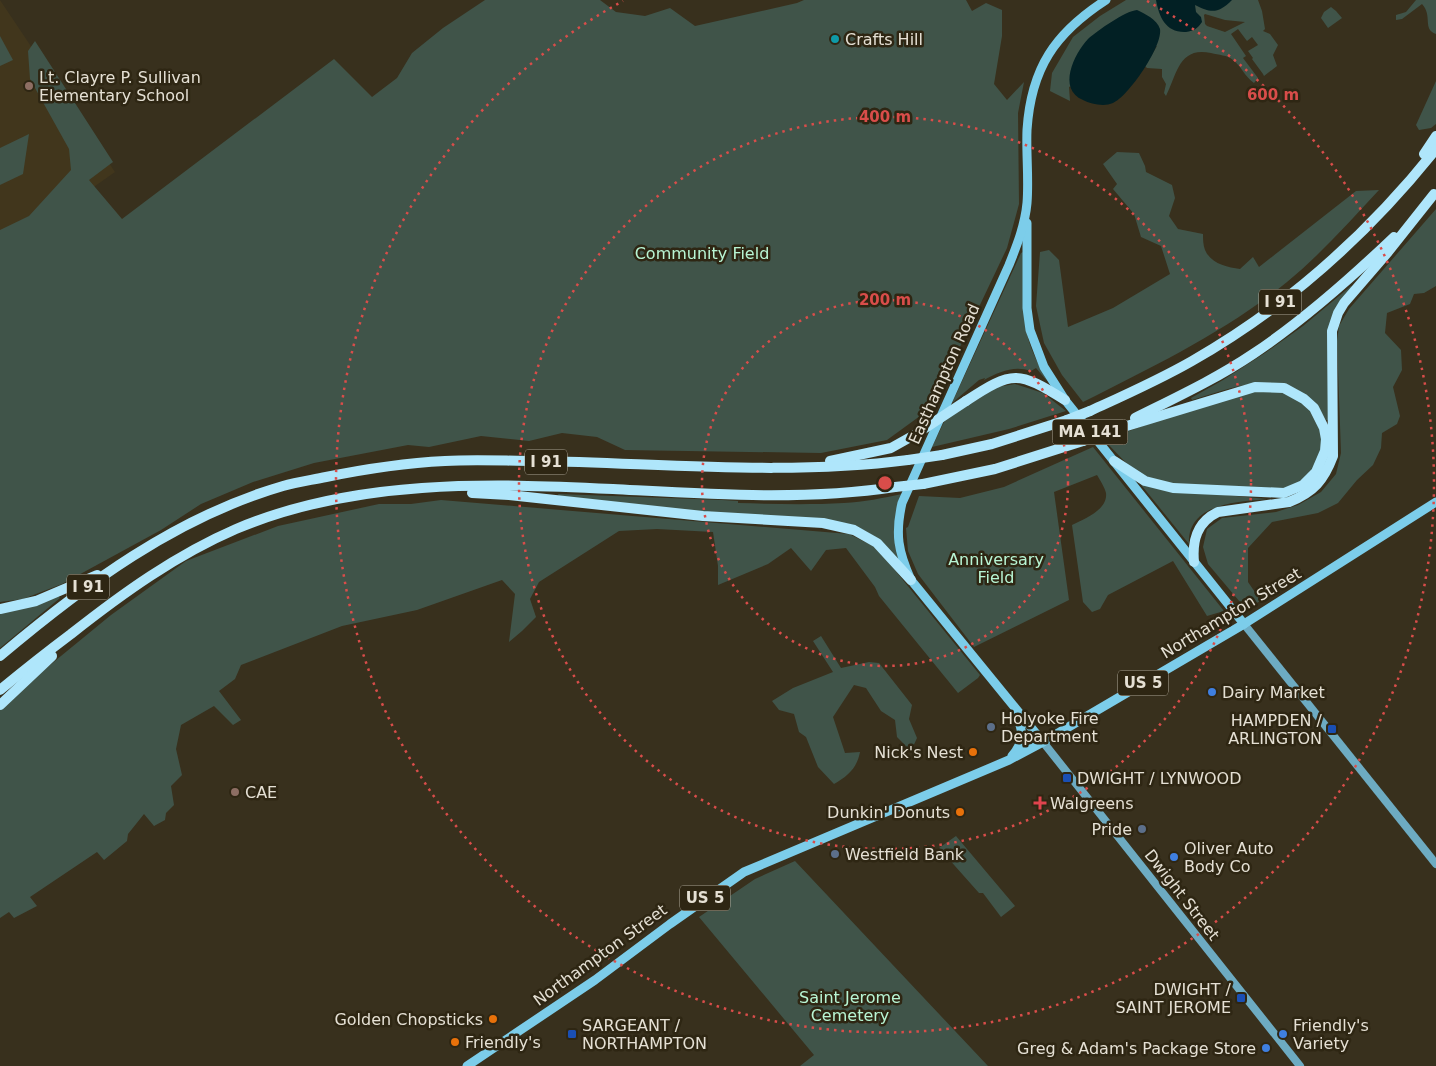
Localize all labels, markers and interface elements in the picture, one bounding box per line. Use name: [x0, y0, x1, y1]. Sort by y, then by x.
place label: Crafts Hill: [845, 30, 923, 49]
marker: Crafts Hill: [829, 33, 841, 45]
place label: Lt. Clayre P. Sullivan Elementary School: [39, 68, 201, 105]
marker: Lt. Clayre P. Sullivan Elementary School: [23, 80, 35, 92]
text: 600 m: [1247, 86, 1299, 104]
text: 400 m: [859, 108, 911, 126]
park label: Community Field: [635, 244, 769, 263]
road number: I 91: [1259, 290, 1301, 314]
text: 200 m: [859, 291, 911, 309]
street label: Easthampton Road: [904, 301, 984, 447]
road number: MA 141: [1052, 420, 1128, 444]
road number: I 91: [525, 450, 567, 474]
centre of rings: [876, 474, 894, 492]
park label: Anniversary Field: [948, 550, 1044, 587]
street label: Northampton Street: [1157, 564, 1305, 662]
road number: I 91: [67, 574, 109, 600]
road number: US 5: [1118, 670, 1168, 696]
place label: Dairy Market: [1222, 683, 1325, 702]
marker: Dairy Market: [1206, 686, 1218, 698]
place label: Holyoke Fire Department: [1001, 709, 1099, 746]
place label: HAMPDEN / ARLINGTON: [1228, 711, 1323, 748]
marker: Holyoke Fire Department: [985, 721, 997, 733]
marker: HAMPDEN / ARLINGTON: [1326, 723, 1338, 735]
place label: Nick's Nest: [874, 743, 963, 762]
marker: Nick's Nest: [967, 746, 979, 758]
place label: DWIGHT / LYNWOOD: [1077, 769, 1241, 788]
marker: DWIGHT / LYNWOOD: [1061, 772, 1073, 784]
place label: CAE: [245, 783, 277, 802]
marker: CAE: [229, 786, 241, 798]
place label: Walgreens: [1050, 794, 1134, 813]
marker: Walgreens: [1034, 797, 1046, 809]
place label: Dunkin' Donuts: [827, 803, 950, 822]
marker: Dunkin' Donuts: [954, 806, 966, 818]
place label: Pride: [1092, 820, 1132, 839]
marker: Pride: [1136, 823, 1148, 835]
place label: Oliver Auto Body Co: [1184, 839, 1274, 876]
place label: Westfield Bank: [845, 845, 965, 864]
street label: Dwight Street: [1141, 846, 1223, 944]
marker: Westfield Bank: [829, 848, 841, 860]
marker: Oliver Auto Body Co: [1168, 851, 1180, 863]
road number: US 5: [680, 886, 730, 910]
street label: Northampton Street: [530, 900, 670, 1010]
place label: DWIGHT / SAINT JEROME: [1116, 980, 1232, 1017]
park label: Saint Jerome Cemetery: [799, 988, 901, 1025]
marker: DWIGHT / SAINT JEROME: [1235, 992, 1247, 1004]
place label: Golden Chopsticks: [334, 1010, 483, 1029]
marker: Golden Chopsticks: [487, 1013, 499, 1025]
place label: SARGEANT / NORTHAMPTON: [582, 1016, 707, 1053]
place label: Friendly's Variety: [1293, 1016, 1369, 1053]
marker: SARGEANT / NORTHAMPTON: [566, 1028, 578, 1040]
marker: Friendly's Variety: [1277, 1028, 1289, 1040]
place label: Friendly's: [465, 1033, 541, 1052]
marker: Friendly's: [449, 1036, 461, 1048]
place label: Greg & Adam's Package Store: [1017, 1039, 1256, 1058]
marker: Greg & Adam's Package Store: [1260, 1042, 1272, 1054]

